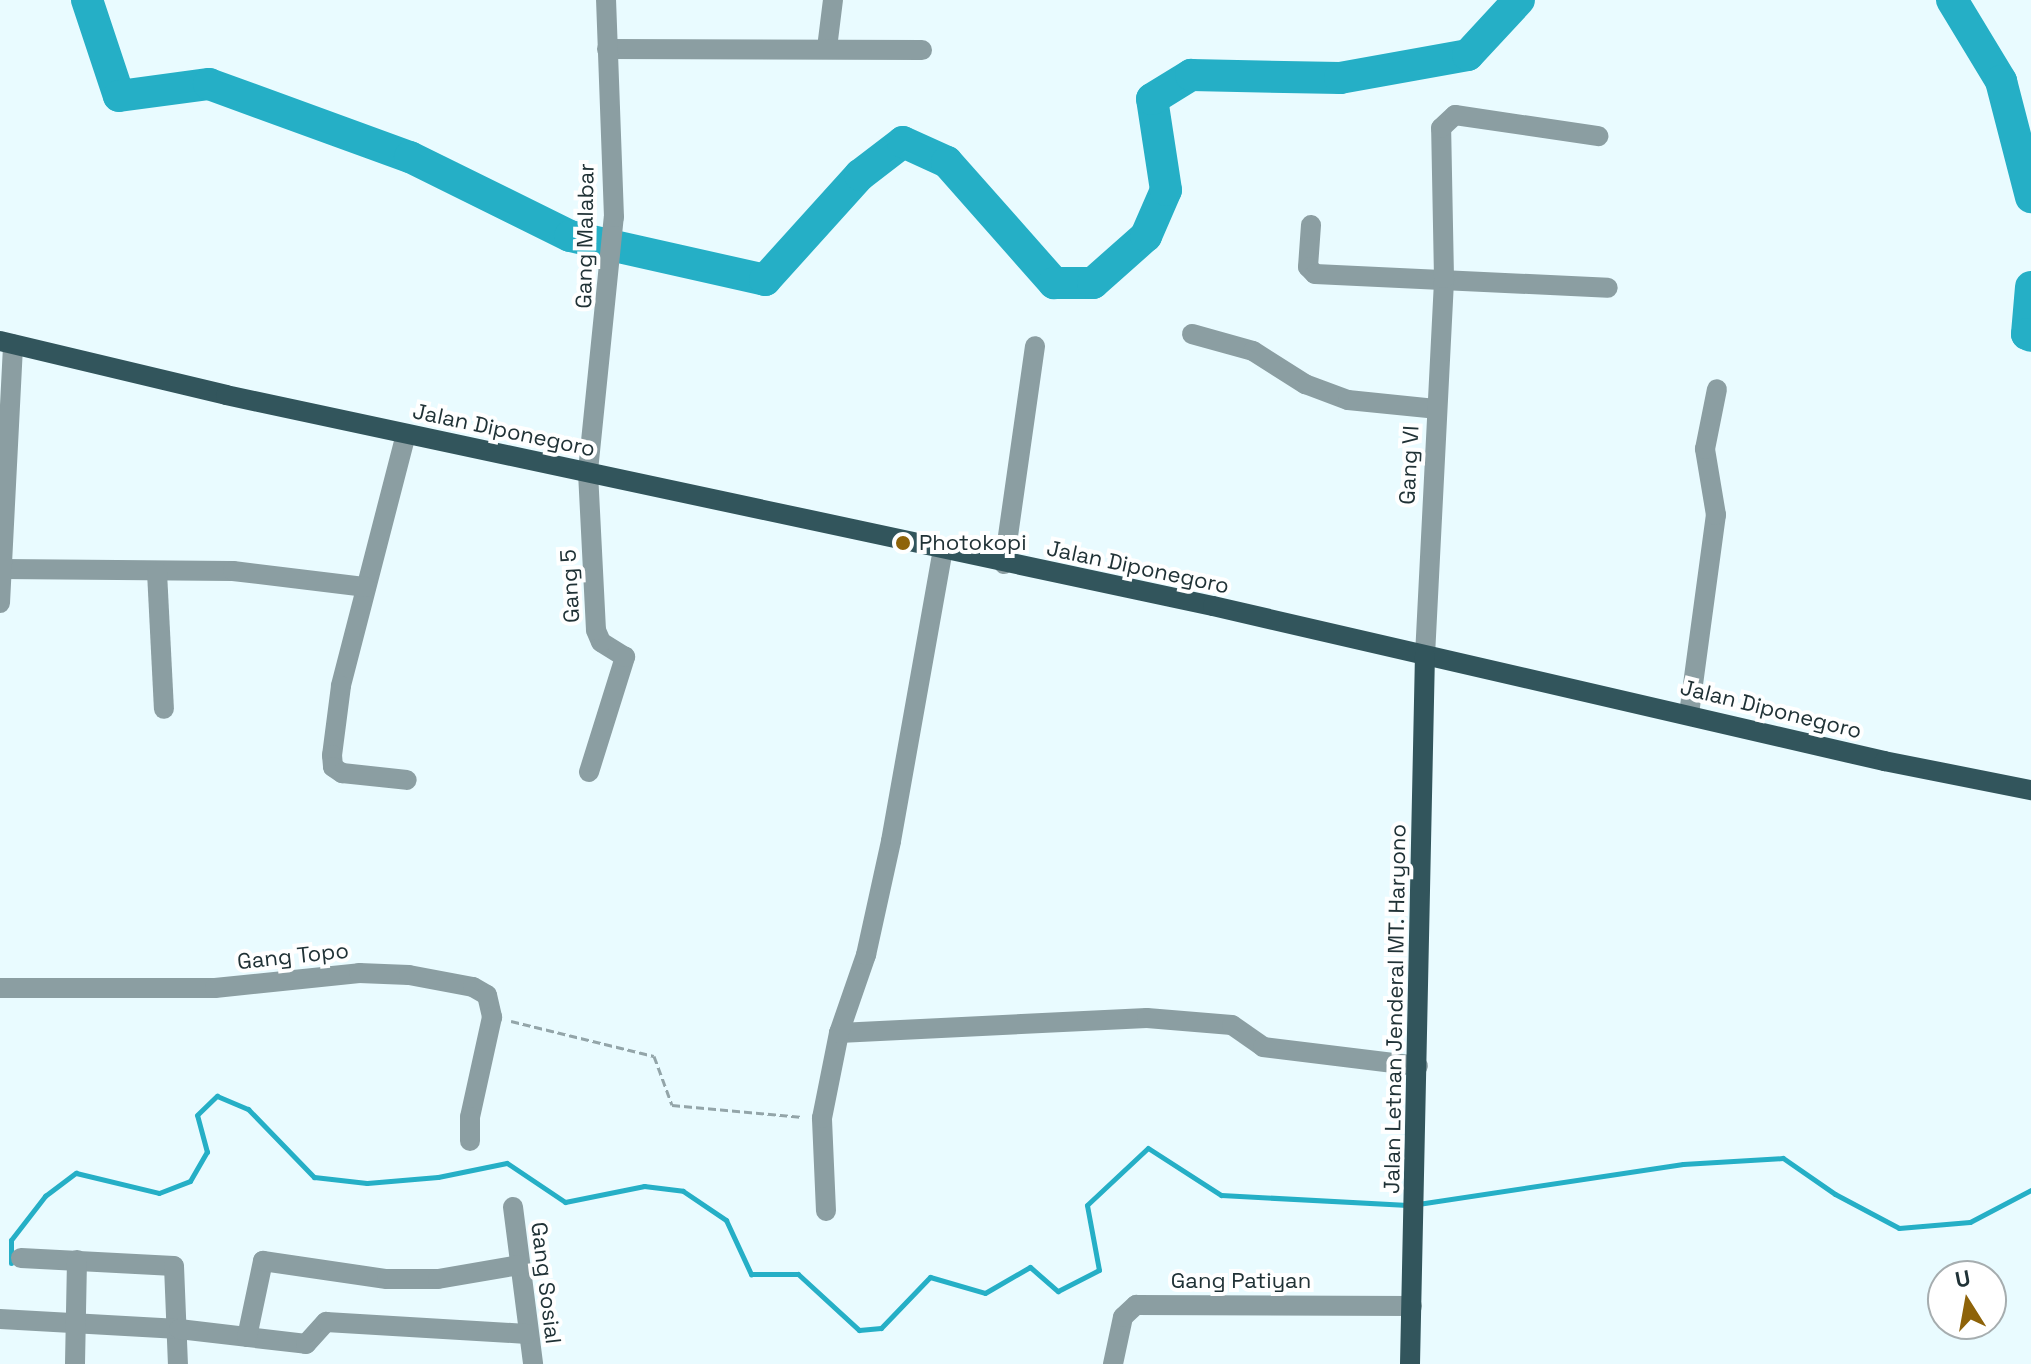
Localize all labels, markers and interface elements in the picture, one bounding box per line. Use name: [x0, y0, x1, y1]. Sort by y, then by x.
street label: Gang Malabar: [571, 163, 599, 309]
street label: Jalan Diponegoro: [410, 398, 598, 462]
street label: Gang VI: [1394, 425, 1424, 505]
place label: Photokopi: [919, 530, 1027, 556]
marker: Photokopi: [894, 534, 912, 552]
street label: Jalan Diponegoro: [1044, 535, 1232, 599]
street label: Gang 5: [555, 549, 585, 623]
street label: Jalan Diponegoro: [1678, 674, 1864, 744]
street label: Jalan Letnan Jenderal MT. Haryono: [1379, 823, 1411, 1195]
street label: Gang Topo: [236, 937, 350, 975]
street label: Gang Sosial: [525, 1221, 567, 1345]
north arrow: [1927, 1260, 2007, 1340]
text: U: [1953, 1263, 1973, 1294]
street label: Gang Patiyan: [1171, 1268, 1311, 1294]

